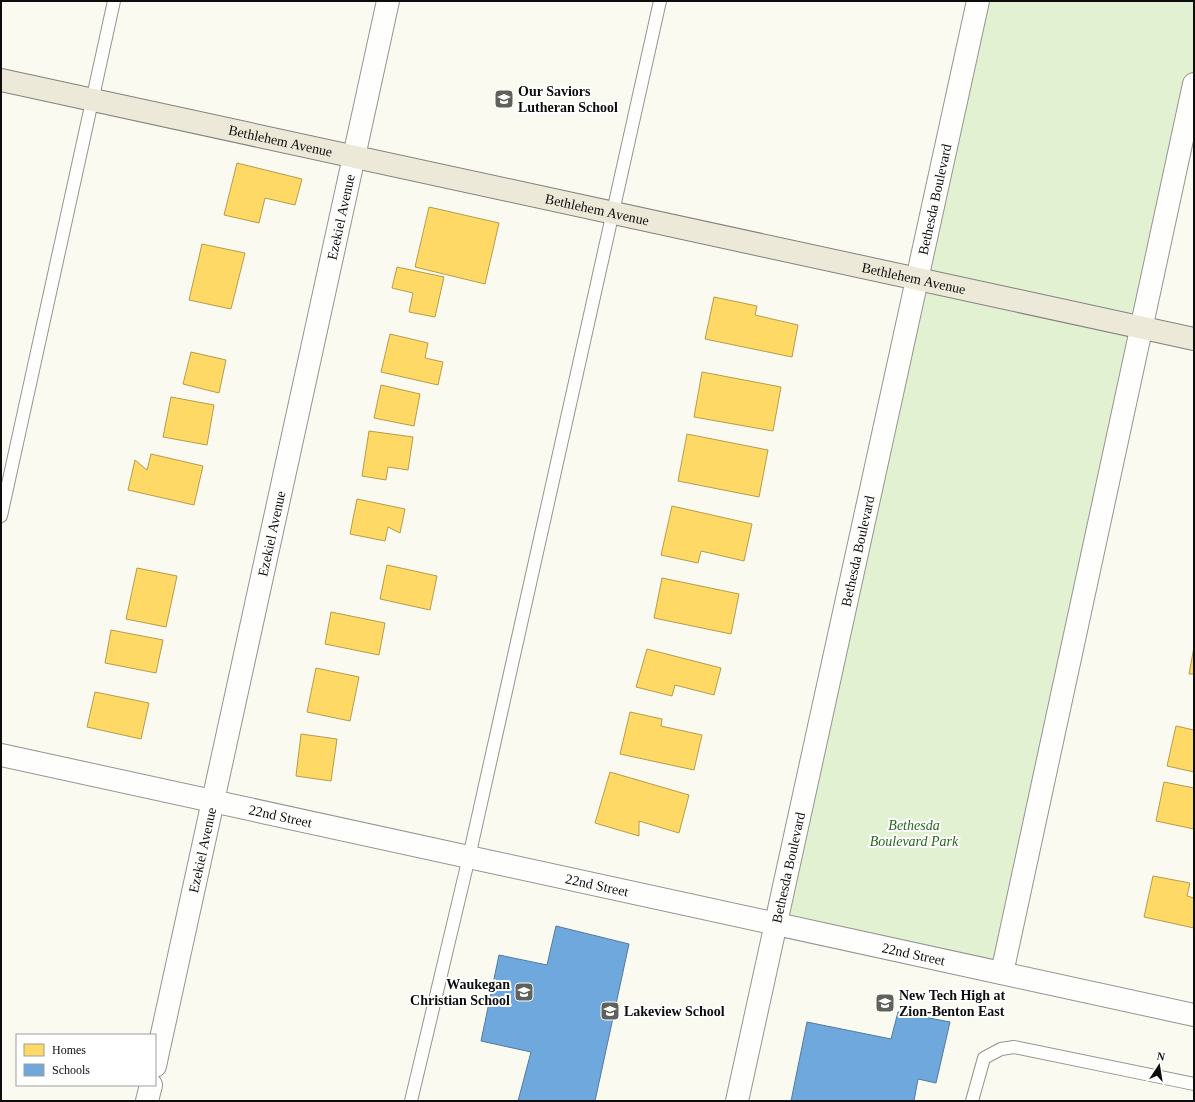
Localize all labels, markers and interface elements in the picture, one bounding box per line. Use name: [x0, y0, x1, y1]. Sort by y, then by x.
place label: Our Saviors Lutheran School: [518, 84, 618, 115]
school or university icon: Our Saviors Lutheran School: [493, 88, 515, 110]
street label: Bethlehem Avenue: [227, 122, 334, 159]
street label: Bethesda Boulevard: [915, 142, 954, 256]
street label: Ezekiel Avenue: [324, 173, 357, 261]
street label: Bethlehem Avenue: [544, 191, 650, 228]
street label: Bethlehem Avenue: [860, 260, 967, 297]
street label: Ezekiel Avenue: [255, 489, 288, 578]
street label: Bethesda Boulevard: [838, 494, 877, 608]
street label: 22nd Street: [247, 802, 314, 830]
street label: Ezekiel Avenue: [186, 806, 219, 894]
street label: Bethesda Boulevard: [769, 811, 808, 924]
park label: Bethesda Boulevard Park: [870, 818, 959, 849]
street label: 22nd Street: [564, 871, 630, 899]
street label: 22nd Street: [881, 940, 947, 968]
place label: Waukegan Christian School: [410, 977, 510, 1008]
school or university icon: Waukegan Christian School: [513, 981, 535, 1003]
place label: New Tech High at Zion-Benton East: [899, 988, 1006, 1019]
school or university icon: New Tech High at Zion-Benton East: [874, 992, 896, 1014]
school or university icon: Lakeview School: [599, 1000, 621, 1022]
place label: Lakeview School: [624, 1004, 725, 1019]
legend: [16, 1034, 156, 1086]
text: Homes: [52, 1043, 86, 1057]
north arrow: [1139, 1046, 1179, 1086]
text: N: [1156, 1050, 1166, 1063]
text: Schools: [52, 1063, 90, 1077]

